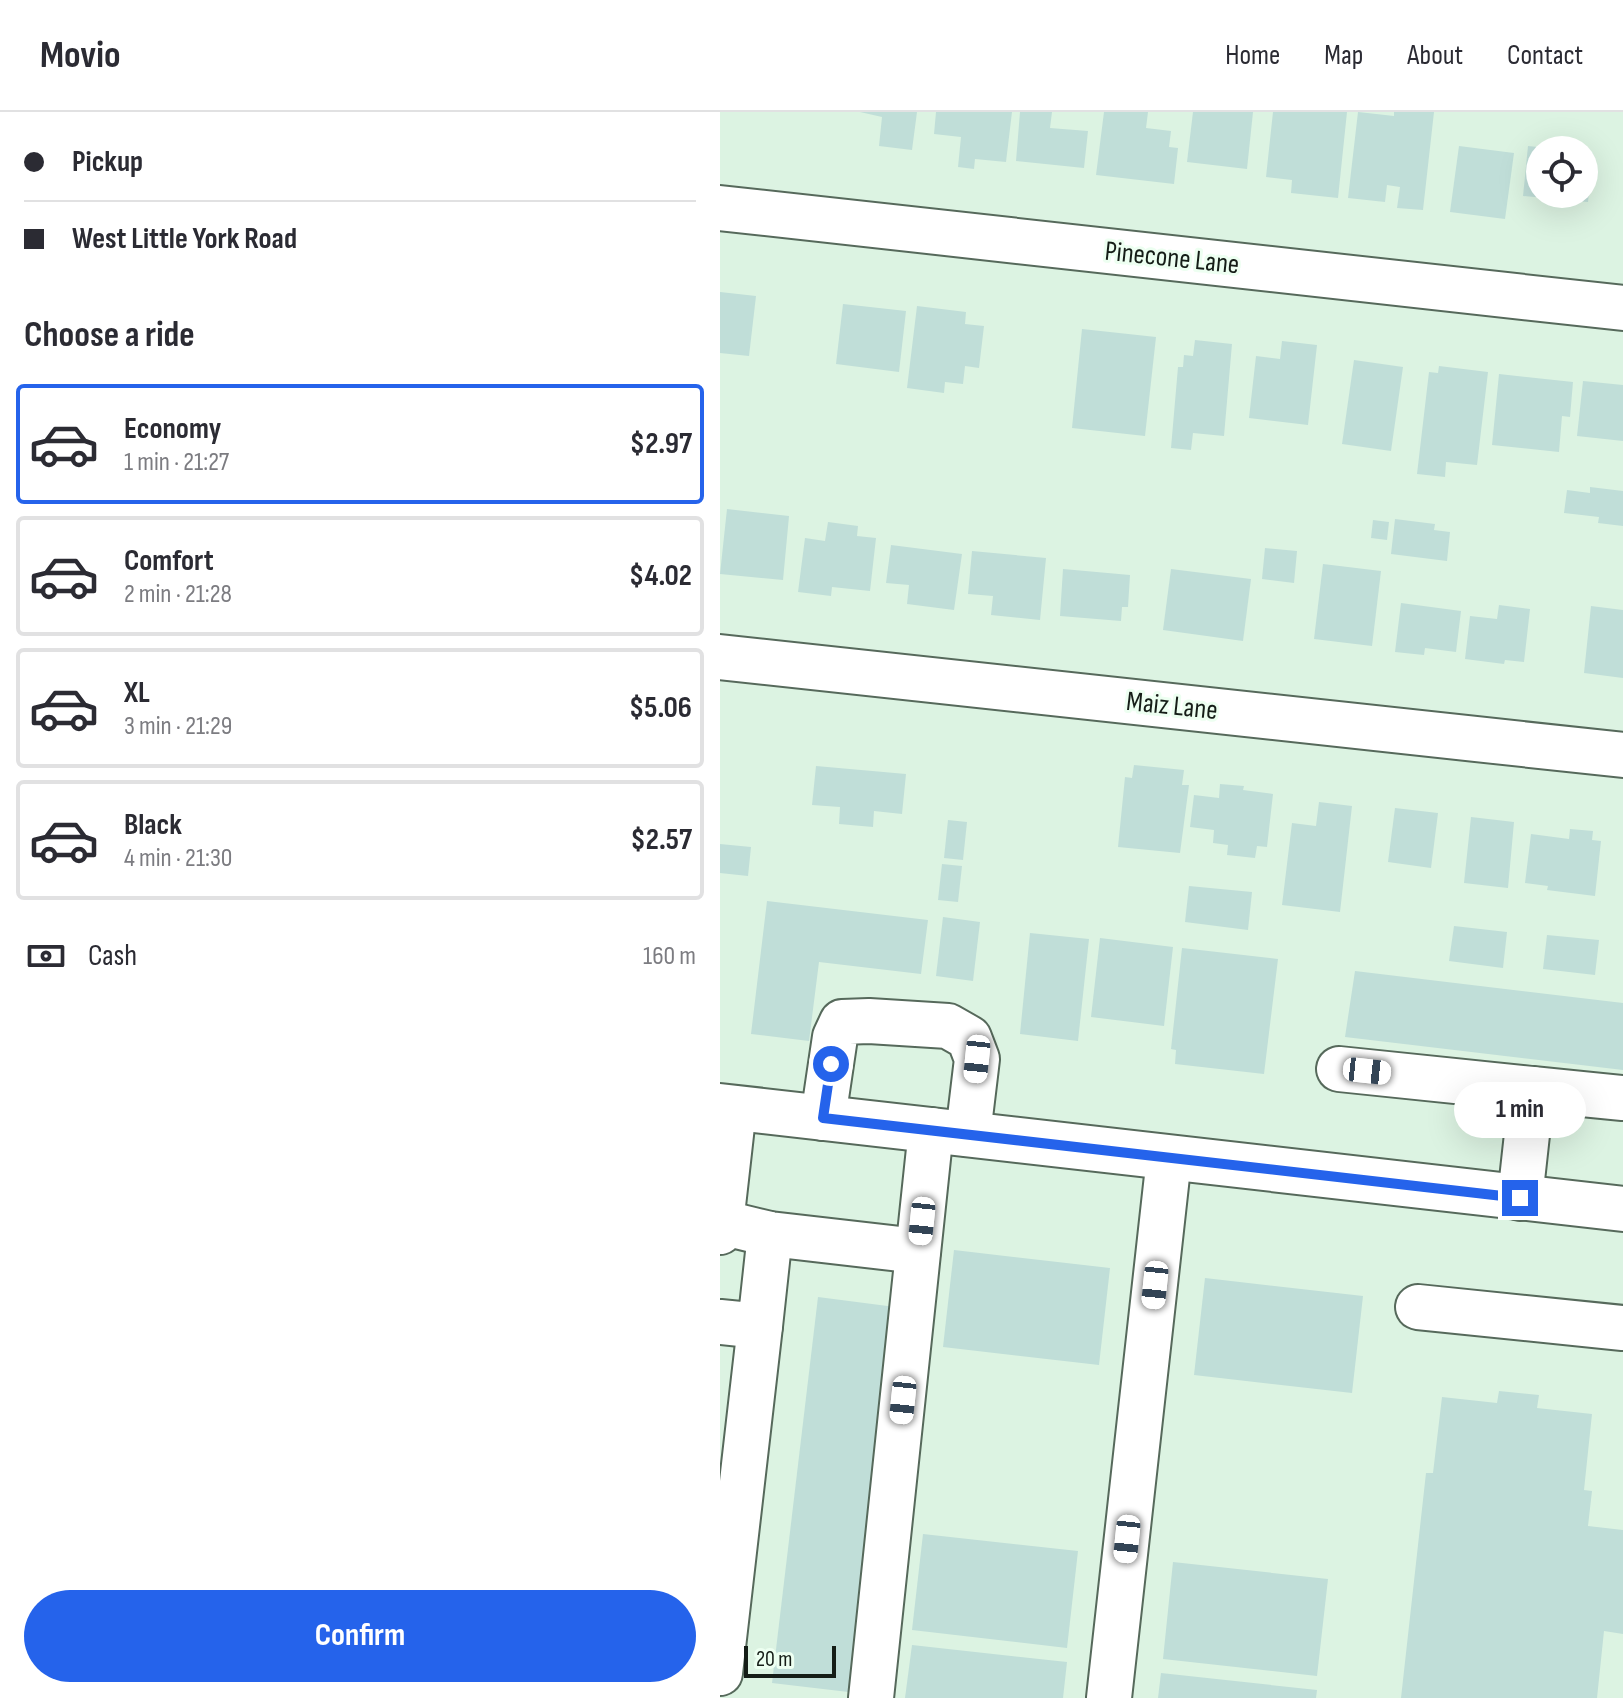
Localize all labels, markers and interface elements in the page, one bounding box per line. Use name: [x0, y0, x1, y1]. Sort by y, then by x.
text: Movio: [40, 33, 120, 78]
text: Home: [1225, 39, 1280, 72]
text: Map: [1324, 39, 1363, 72]
text: About: [1407, 39, 1463, 72]
text: Contact: [1507, 39, 1583, 72]
map controls: [1526, 136, 1598, 208]
button: locate: [1526, 136, 1598, 208]
text: Pickup: [72, 144, 143, 180]
text: West Little York Road: [72, 221, 297, 257]
street label: Pinecone Lane: [1103, 235, 1241, 281]
text: Choose a ride: [24, 314, 195, 357]
icon: car: [28, 408, 100, 480]
text: Economy: [124, 411, 221, 447]
text: $2.97: [630, 426, 692, 462]
text: 1 min · 21:27: [124, 447, 229, 478]
icon: car: [28, 540, 100, 612]
text: Comfort: [124, 543, 214, 579]
text: $4.02: [629, 558, 692, 594]
text: 2 min · 21:28: [124, 579, 232, 610]
icon: car: [28, 672, 100, 744]
text: XL: [124, 675, 150, 711]
street label: Maiz Lane: [1125, 685, 1219, 727]
text: $5.06: [629, 690, 692, 726]
text: 3 min · 21:29: [124, 711, 232, 742]
icon: car: [28, 804, 100, 876]
text: Black: [124, 807, 182, 843]
text: $2.57: [631, 822, 692, 858]
text: 4 min · 21:30: [124, 843, 232, 874]
icon: cash: [24, 934, 68, 978]
text: Cash: [88, 938, 137, 974]
text: 160 m: [643, 941, 696, 972]
car: [963, 1034, 991, 1084]
route start: [813, 1046, 849, 1082]
car: [1342, 1057, 1392, 1085]
callout: 1 min: [1454, 1082, 1586, 1138]
text: 1 min: [1496, 1094, 1544, 1125]
route end: [1502, 1180, 1538, 1216]
car: [908, 1196, 936, 1246]
car: [1141, 1260, 1169, 1310]
car: [889, 1375, 917, 1425]
car: [1113, 1514, 1141, 1564]
button: Confirm: [24, 1590, 696, 1682]
scale bar: [744, 1642, 836, 1678]
text: 20 m: [756, 1646, 793, 1673]

